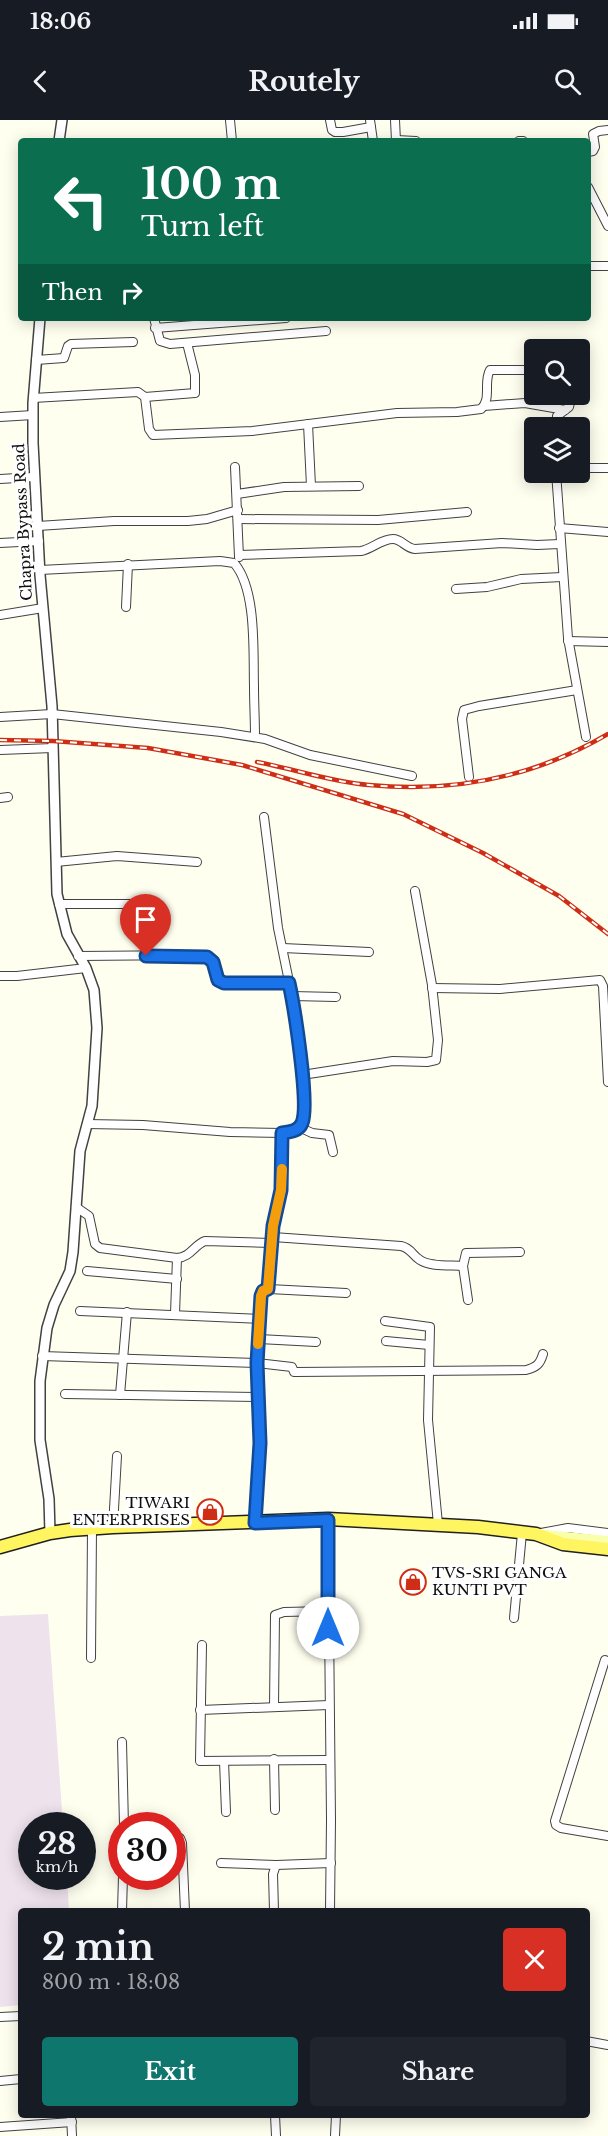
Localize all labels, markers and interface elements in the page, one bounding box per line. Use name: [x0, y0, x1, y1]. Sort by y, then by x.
text: 18:06: [30, 8, 91, 35]
icon: back: [24, 65, 57, 98]
text: Routely: [248, 65, 360, 98]
icon: search: [551, 65, 584, 98]
text: 100 m: [141, 158, 280, 210]
icon: left: [42, 162, 120, 240]
text: Turn left: [141, 210, 264, 243]
icon: right: [115, 276, 148, 309]
text: Then: [42, 279, 103, 306]
map controls: [524, 339, 590, 483]
button: search: [524, 339, 590, 405]
button: layers: [524, 417, 590, 483]
street label: Chapra Bypass Road: [9, 443, 36, 601]
pin: [120, 894, 171, 956]
icon: arrive: [129, 903, 162, 936]
place label: TIWARI ENTERPRISES: [72, 1493, 190, 1529]
shop icon: TIWARI ENTERPRISES: [195, 1497, 225, 1527]
place label: TVS-SRI GANGA KUNTI PVT: [432, 1563, 567, 1599]
shop icon: TVS-SRI GANGA KUNTI PVT: [398, 1567, 428, 1597]
position arrow: [296, 1596, 360, 1660]
speed limit sign: 30: [108, 1812, 186, 1890]
text: 28: [38, 1825, 76, 1862]
text: km/h: [36, 1857, 78, 1876]
text: 2 min: [42, 1925, 154, 1970]
button: close: [503, 1928, 566, 1991]
text: 800 m · 18:08: [42, 1970, 180, 1994]
button: Exit: [42, 2037, 298, 2106]
button: Share: [310, 2037, 566, 2106]

